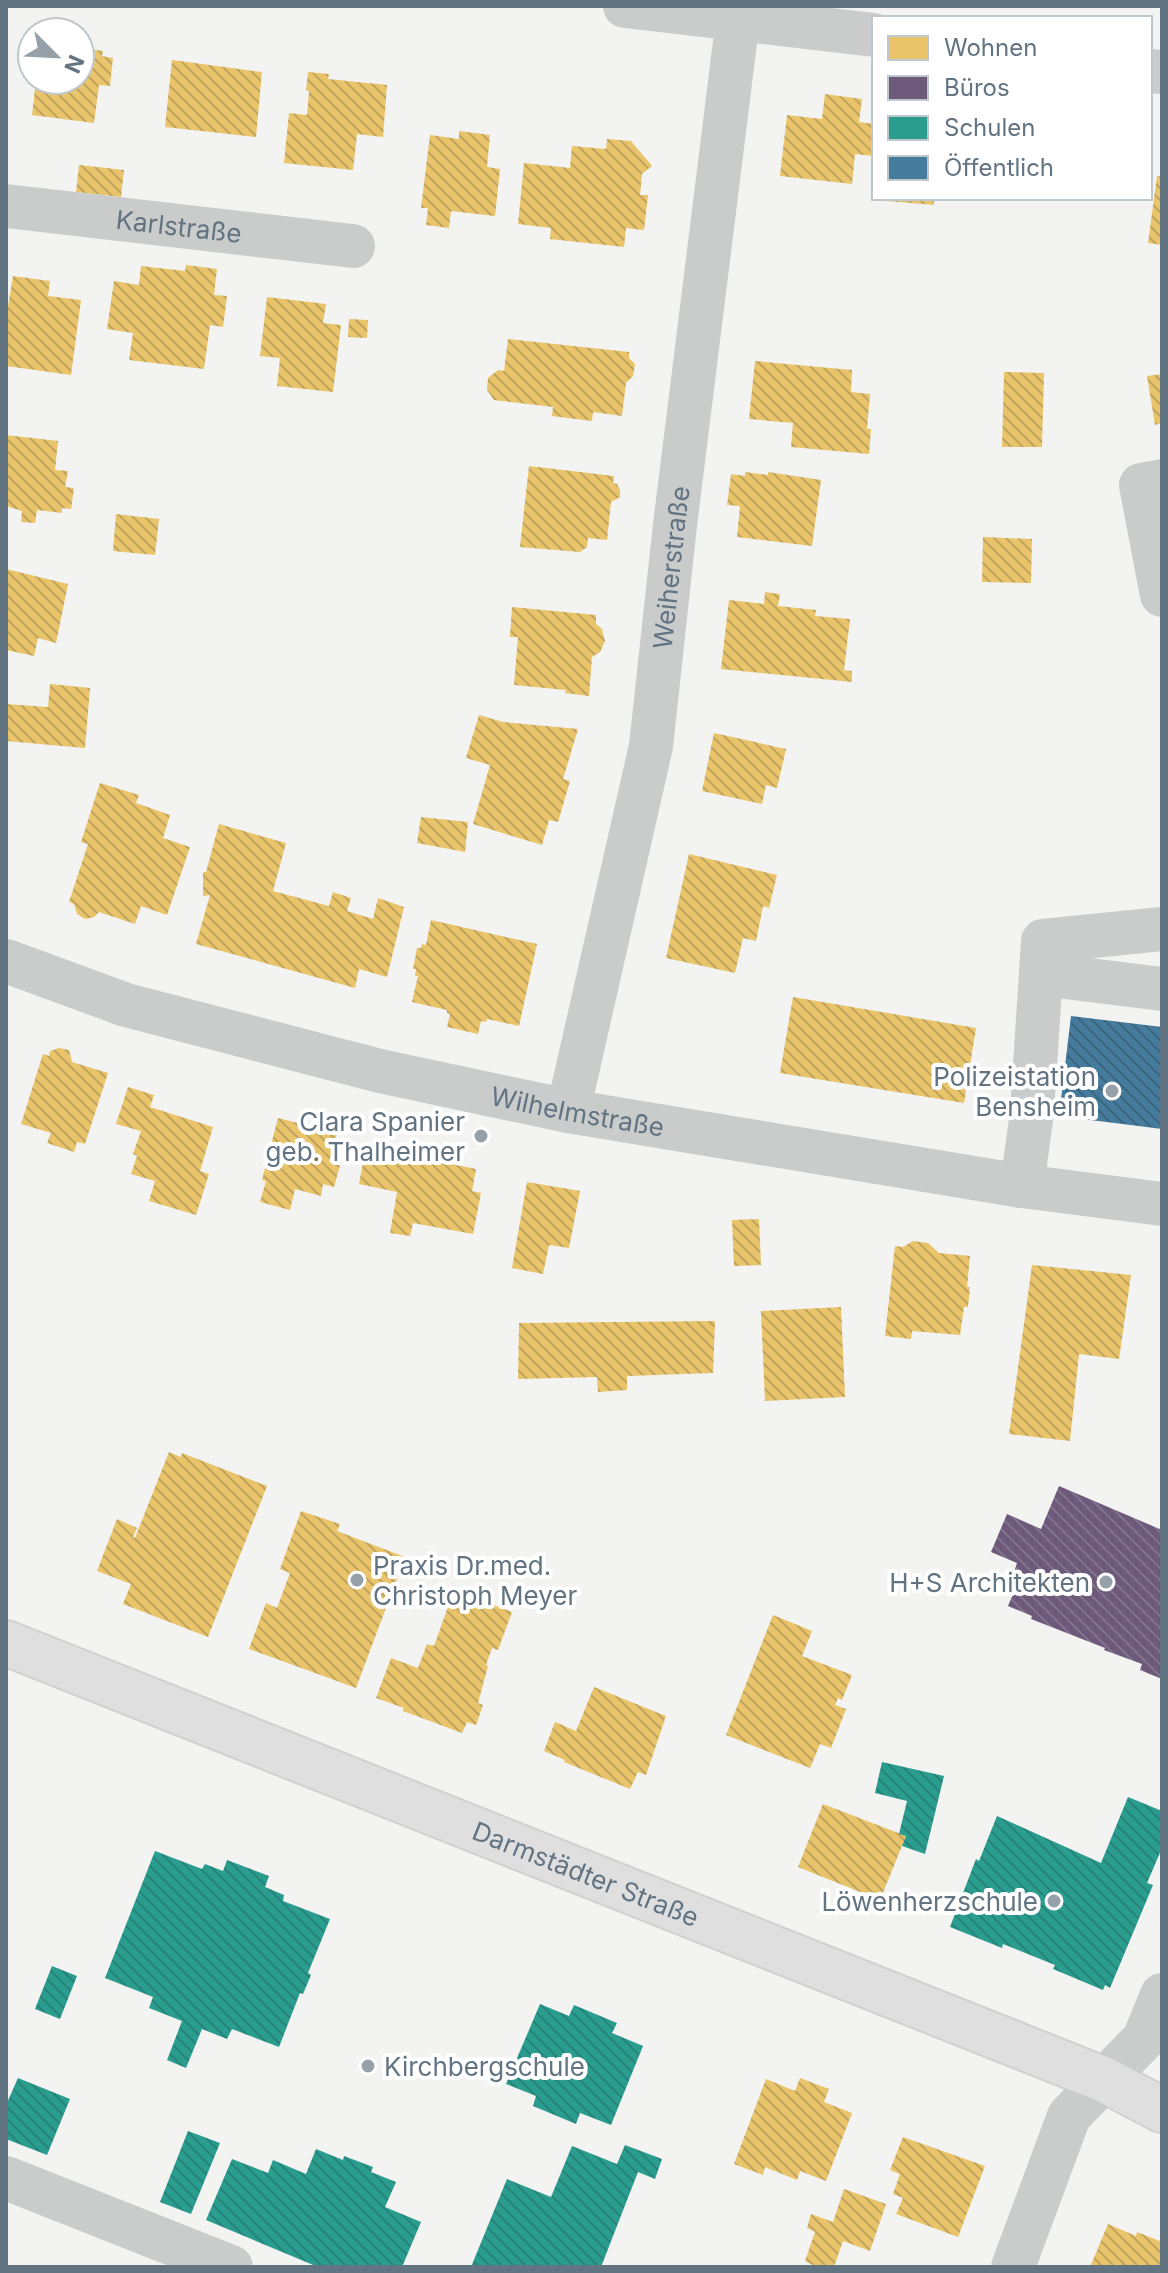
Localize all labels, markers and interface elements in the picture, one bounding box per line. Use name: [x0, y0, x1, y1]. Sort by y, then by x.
north arrow: [16, 16, 96, 96]
legend: [872, 16, 1152, 200]
text: Wohnen: [944, 33, 1037, 62]
text: N: [59, 51, 90, 77]
text: Büros: [944, 73, 1010, 102]
text: Schulen: [944, 113, 1035, 142]
text: Öffentlich: [944, 153, 1054, 182]
street label: Karlstraße: [114, 203, 243, 249]
street label: Weiherstraße: [646, 484, 695, 651]
place label: Polizeistation Bensheim: [933, 1061, 1096, 1122]
street label: Wilhelmstraße: [488, 1080, 667, 1142]
marker: Polizeistation Bensheim: [1103, 1082, 1121, 1100]
place label: Clara Spanier geb. Thalheimer: [266, 1106, 465, 1167]
marker: Clara Spanier geb. Thalheimer: [472, 1127, 490, 1145]
place label: Praxis Dr.med. Christoph Meyer: [373, 1550, 577, 1611]
place label: H+S Architekten: [889, 1567, 1090, 1598]
marker: Praxis Dr.med. Christoph Meyer: [348, 1571, 366, 1589]
marker: H+S Architekten: [1097, 1573, 1115, 1591]
street label: Darmstädter Straße: [468, 1815, 704, 1932]
place label: Löwenherzschule: [821, 1886, 1038, 1917]
marker: Löwenherzschule: [1045, 1892, 1063, 1910]
place label: Kirchbergschule: [384, 2051, 585, 2082]
marker: Kirchbergschule: [359, 2057, 377, 2075]

